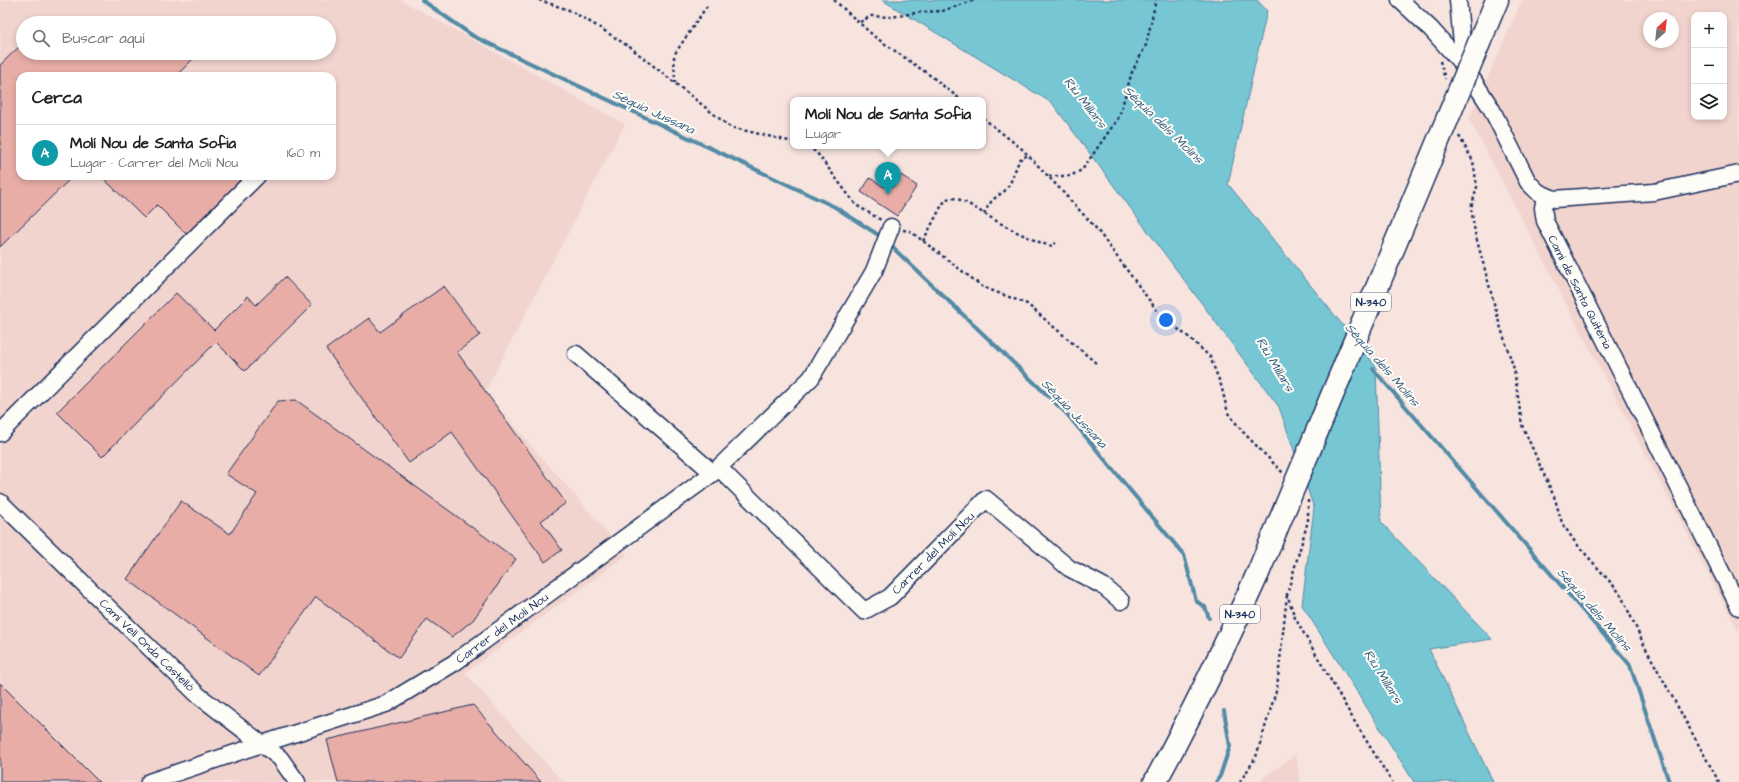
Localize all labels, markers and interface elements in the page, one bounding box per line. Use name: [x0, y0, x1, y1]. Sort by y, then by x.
north arrow: [1643, 12, 1679, 48]
map controls: [1691, 12, 1727, 120]
button: +: [1691, 12, 1727, 48]
search box: [16, 16, 336, 60]
icon: search: [30, 27, 52, 49]
text: Buscar aquí: [62, 28, 144, 49]
button: −: [1691, 48, 1727, 84]
water label: Riu Millars: [1060, 73, 1112, 133]
water label: Séquia dels Molins: [1119, 82, 1208, 169]
button: layers: [1691, 84, 1727, 120]
water label: Séquia Jussana: [610, 85, 699, 139]
text: Cerca: [32, 86, 82, 110]
popup: [790, 97, 986, 149]
text: Molí Nou de Santa Sofia: [805, 104, 971, 125]
text: Lugar: [805, 125, 841, 143]
text: Molí Nou de Santa Sofia: [70, 133, 236, 154]
text: A: [41, 144, 49, 162]
text: 160 m: [287, 144, 320, 162]
text: Lugar · Carrer del Molí Nou: [70, 154, 238, 172]
pin: A: [875, 162, 901, 195]
street label: Camí de Santa Quitèria: [1543, 232, 1616, 352]
road number: N-340: [1351, 293, 1391, 311]
your location: [1156, 310, 1176, 330]
water label: Séquia dels Molins: [1341, 319, 1424, 411]
water label: Riu Millars: [1252, 334, 1299, 396]
water label: Séquia Jussana: [1037, 375, 1112, 453]
street label: Carrer del Molí Nou: [888, 508, 978, 598]
water label: Séquia dels Molins: [1553, 564, 1636, 656]
street label: Carrer del Molí Nou: [453, 589, 552, 668]
street label: Camí Vell Onda Castelló: [95, 595, 198, 696]
road number: N-340: [1220, 605, 1260, 623]
water label: Riu Millars: [1360, 646, 1408, 708]

